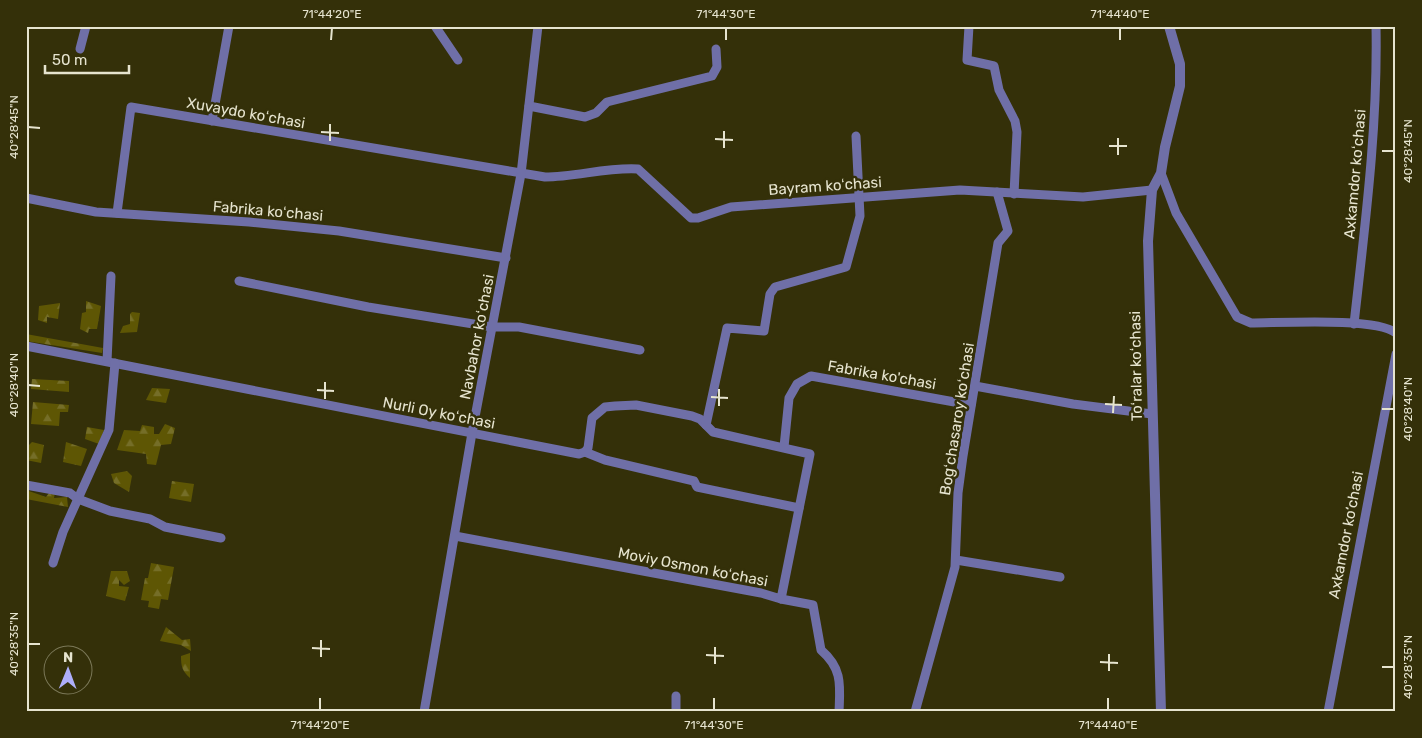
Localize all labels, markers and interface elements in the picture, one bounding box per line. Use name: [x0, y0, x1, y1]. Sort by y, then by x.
text: 71°44'20"E: [302, 7, 362, 21]
text: 71°44'30"E: [696, 7, 756, 21]
text: 71°44'40"E: [1091, 7, 1149, 21]
scale bar: [45, 42, 129, 74]
text: 50 m: [52, 51, 87, 69]
street label: Xuvaydo koʻchasi: [185, 94, 307, 132]
text: 40°28'45"N: [7, 95, 21, 159]
street label: Axkamdor koʻchasi: [1340, 108, 1370, 240]
text: 40°28'45"N: [1401, 119, 1415, 183]
street label: Bayram koʻchasi: [768, 173, 882, 199]
street label: Fabrika koʻchasi: [212, 197, 324, 225]
street label: Navbahor koʻchasi: [456, 273, 498, 401]
street label: Toʻralar koʻchasi: [1126, 311, 1146, 421]
street label: Bogʻchasaroy koʻchasi: [936, 341, 978, 497]
text: 40°28'40"N: [7, 353, 21, 417]
street label: Fabrika ko'chasi: [826, 357, 938, 393]
text: 40°28'40"N: [1401, 377, 1415, 441]
street label: Nurli Oy koʻchasi: [381, 393, 497, 433]
street label: Axkamdor ko‘chasi: [1325, 470, 1367, 600]
street label: Moviy Osmon koʻchasi: [616, 544, 770, 590]
text: 40°28'35"N: [7, 612, 21, 676]
text: 40°28'35"N: [1401, 635, 1415, 699]
north arrow: [42, 646, 92, 696]
text: N: [63, 649, 73, 666]
text: 71°44'20"E: [290, 718, 350, 732]
text: 71°44'30"E: [684, 718, 744, 732]
text: 71°44'40"E: [1079, 718, 1137, 732]

